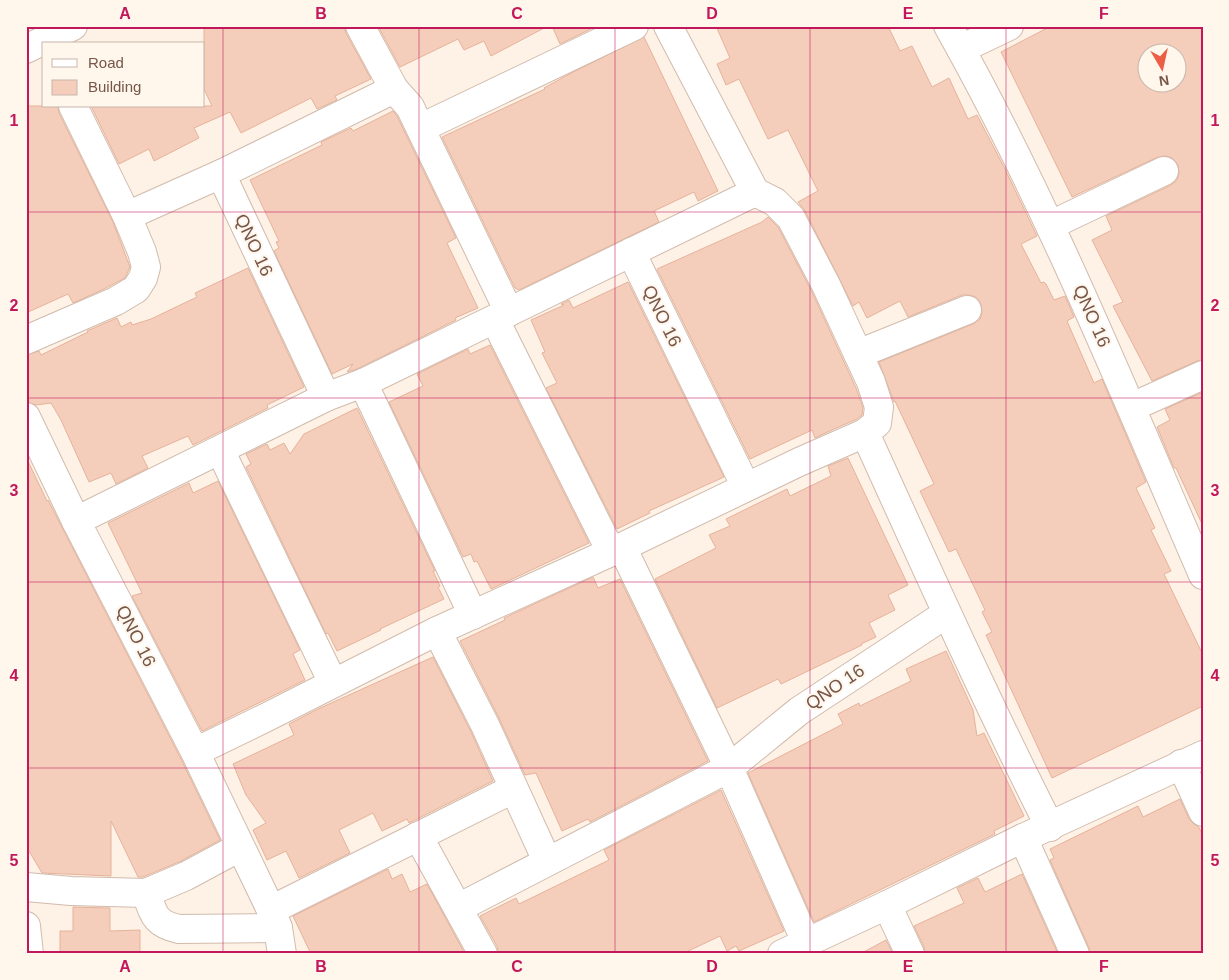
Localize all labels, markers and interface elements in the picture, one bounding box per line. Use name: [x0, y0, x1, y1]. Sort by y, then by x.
text: A: [119, 5, 131, 22]
text: B: [315, 5, 327, 22]
text: C: [511, 5, 523, 22]
text: D: [706, 5, 718, 22]
text: E: [903, 5, 914, 22]
text: F: [1099, 5, 1109, 22]
legend: [42, 42, 205, 108]
north arrow: [1136, 42, 1186, 92]
text: Road: [88, 54, 124, 71]
text: N: [1158, 72, 1170, 90]
text: Building: [88, 78, 141, 95]
text: 1: [10, 112, 19, 129]
text: 1: [1211, 112, 1220, 129]
street label: QNO 16: [231, 211, 277, 279]
street label: QNO 16: [639, 282, 685, 350]
street label: QNO 16: [1069, 282, 1115, 350]
text: 2: [10, 297, 19, 314]
text: 2: [1211, 297, 1220, 314]
text: 3: [10, 482, 19, 499]
text: 3: [1211, 482, 1220, 499]
street label: QNO 16: [112, 602, 160, 670]
street label: QNO 16: [802, 660, 868, 714]
text: 4: [10, 667, 19, 684]
text: 4: [1211, 667, 1220, 684]
text: 5: [10, 852, 19, 869]
text: 5: [1211, 852, 1220, 869]
text: A: [119, 958, 131, 975]
text: B: [315, 958, 327, 975]
text: C: [511, 958, 523, 975]
text: D: [706, 958, 718, 975]
text: E: [903, 958, 914, 975]
text: F: [1099, 958, 1109, 975]

